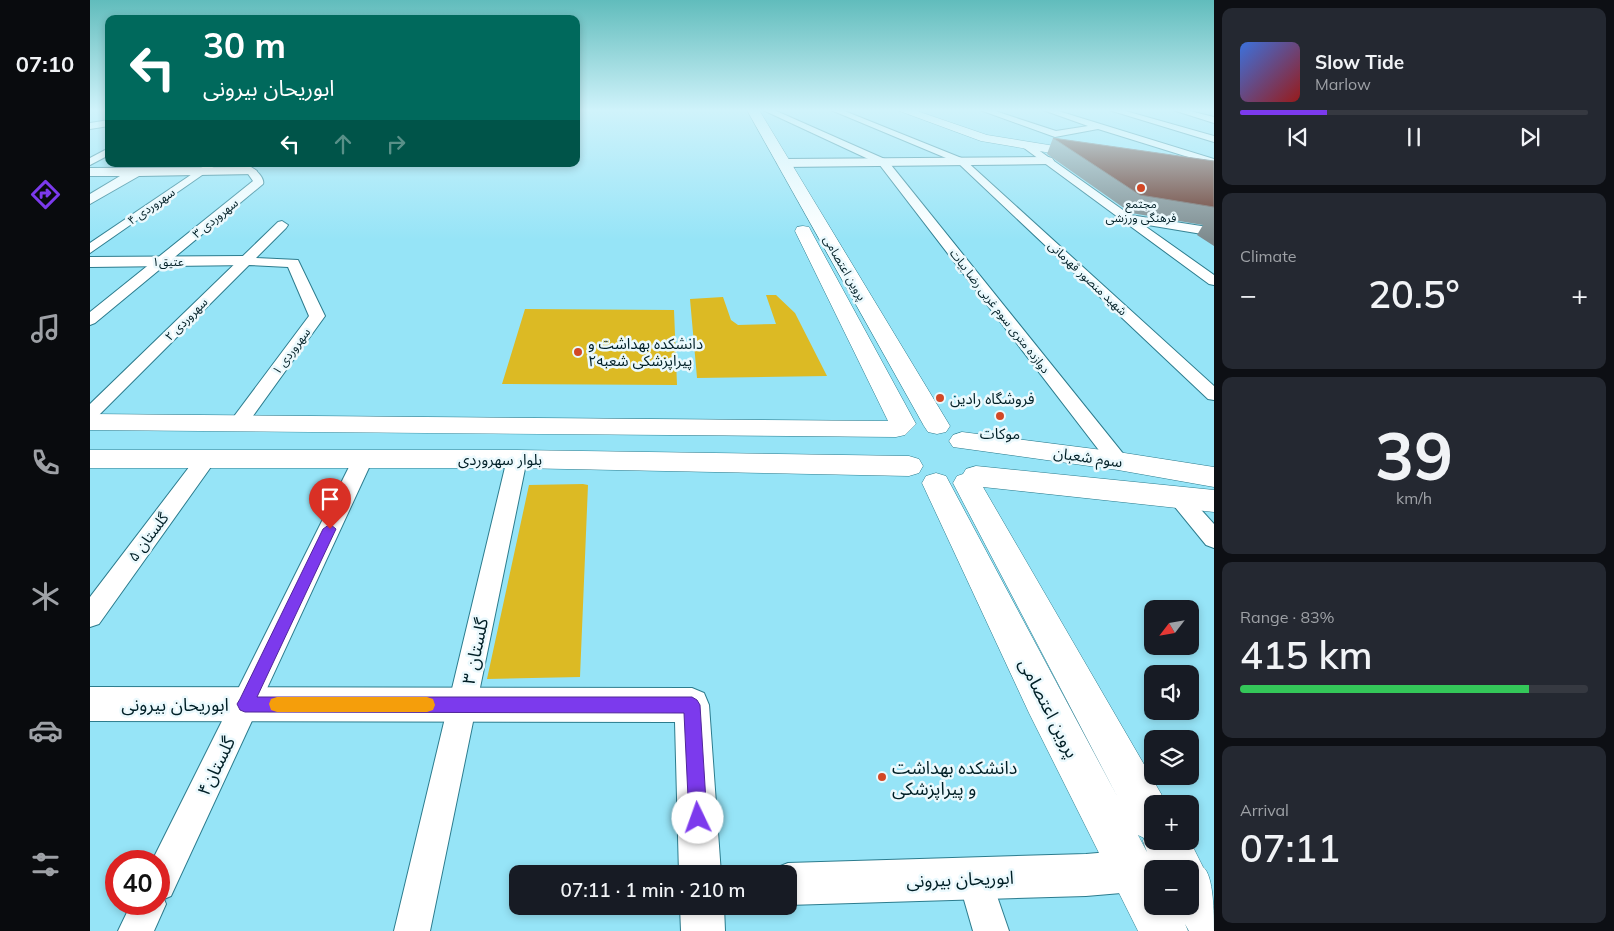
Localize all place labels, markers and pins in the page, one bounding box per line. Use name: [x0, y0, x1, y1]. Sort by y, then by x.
marker: مجتمع فرهنگی ورزشی: [1135, 182, 1147, 194]
place label: مجتمع فرهنگی ورزشی: [1106, 196, 1176, 225]
place label: دانشکده بهداشت و پیراپزشکى شعبه۲: [588, 334, 703, 371]
marker: دانشکده بهداشت و پیراپزشکى شعبه۲: [572, 346, 584, 358]
place label: فروشگاه رادین: [950, 389, 1035, 408]
marker: فروشگاه رادین: [934, 392, 946, 404]
marker: موکات: [994, 410, 1006, 422]
place label: موکات: [980, 424, 1020, 443]
pin: [309, 478, 351, 529]
place label: دانشکده بهداشت و پیراپزشکی: [892, 756, 1017, 800]
marker: دانشکده بهداشت و پیراپزشکی: [876, 771, 888, 783]

